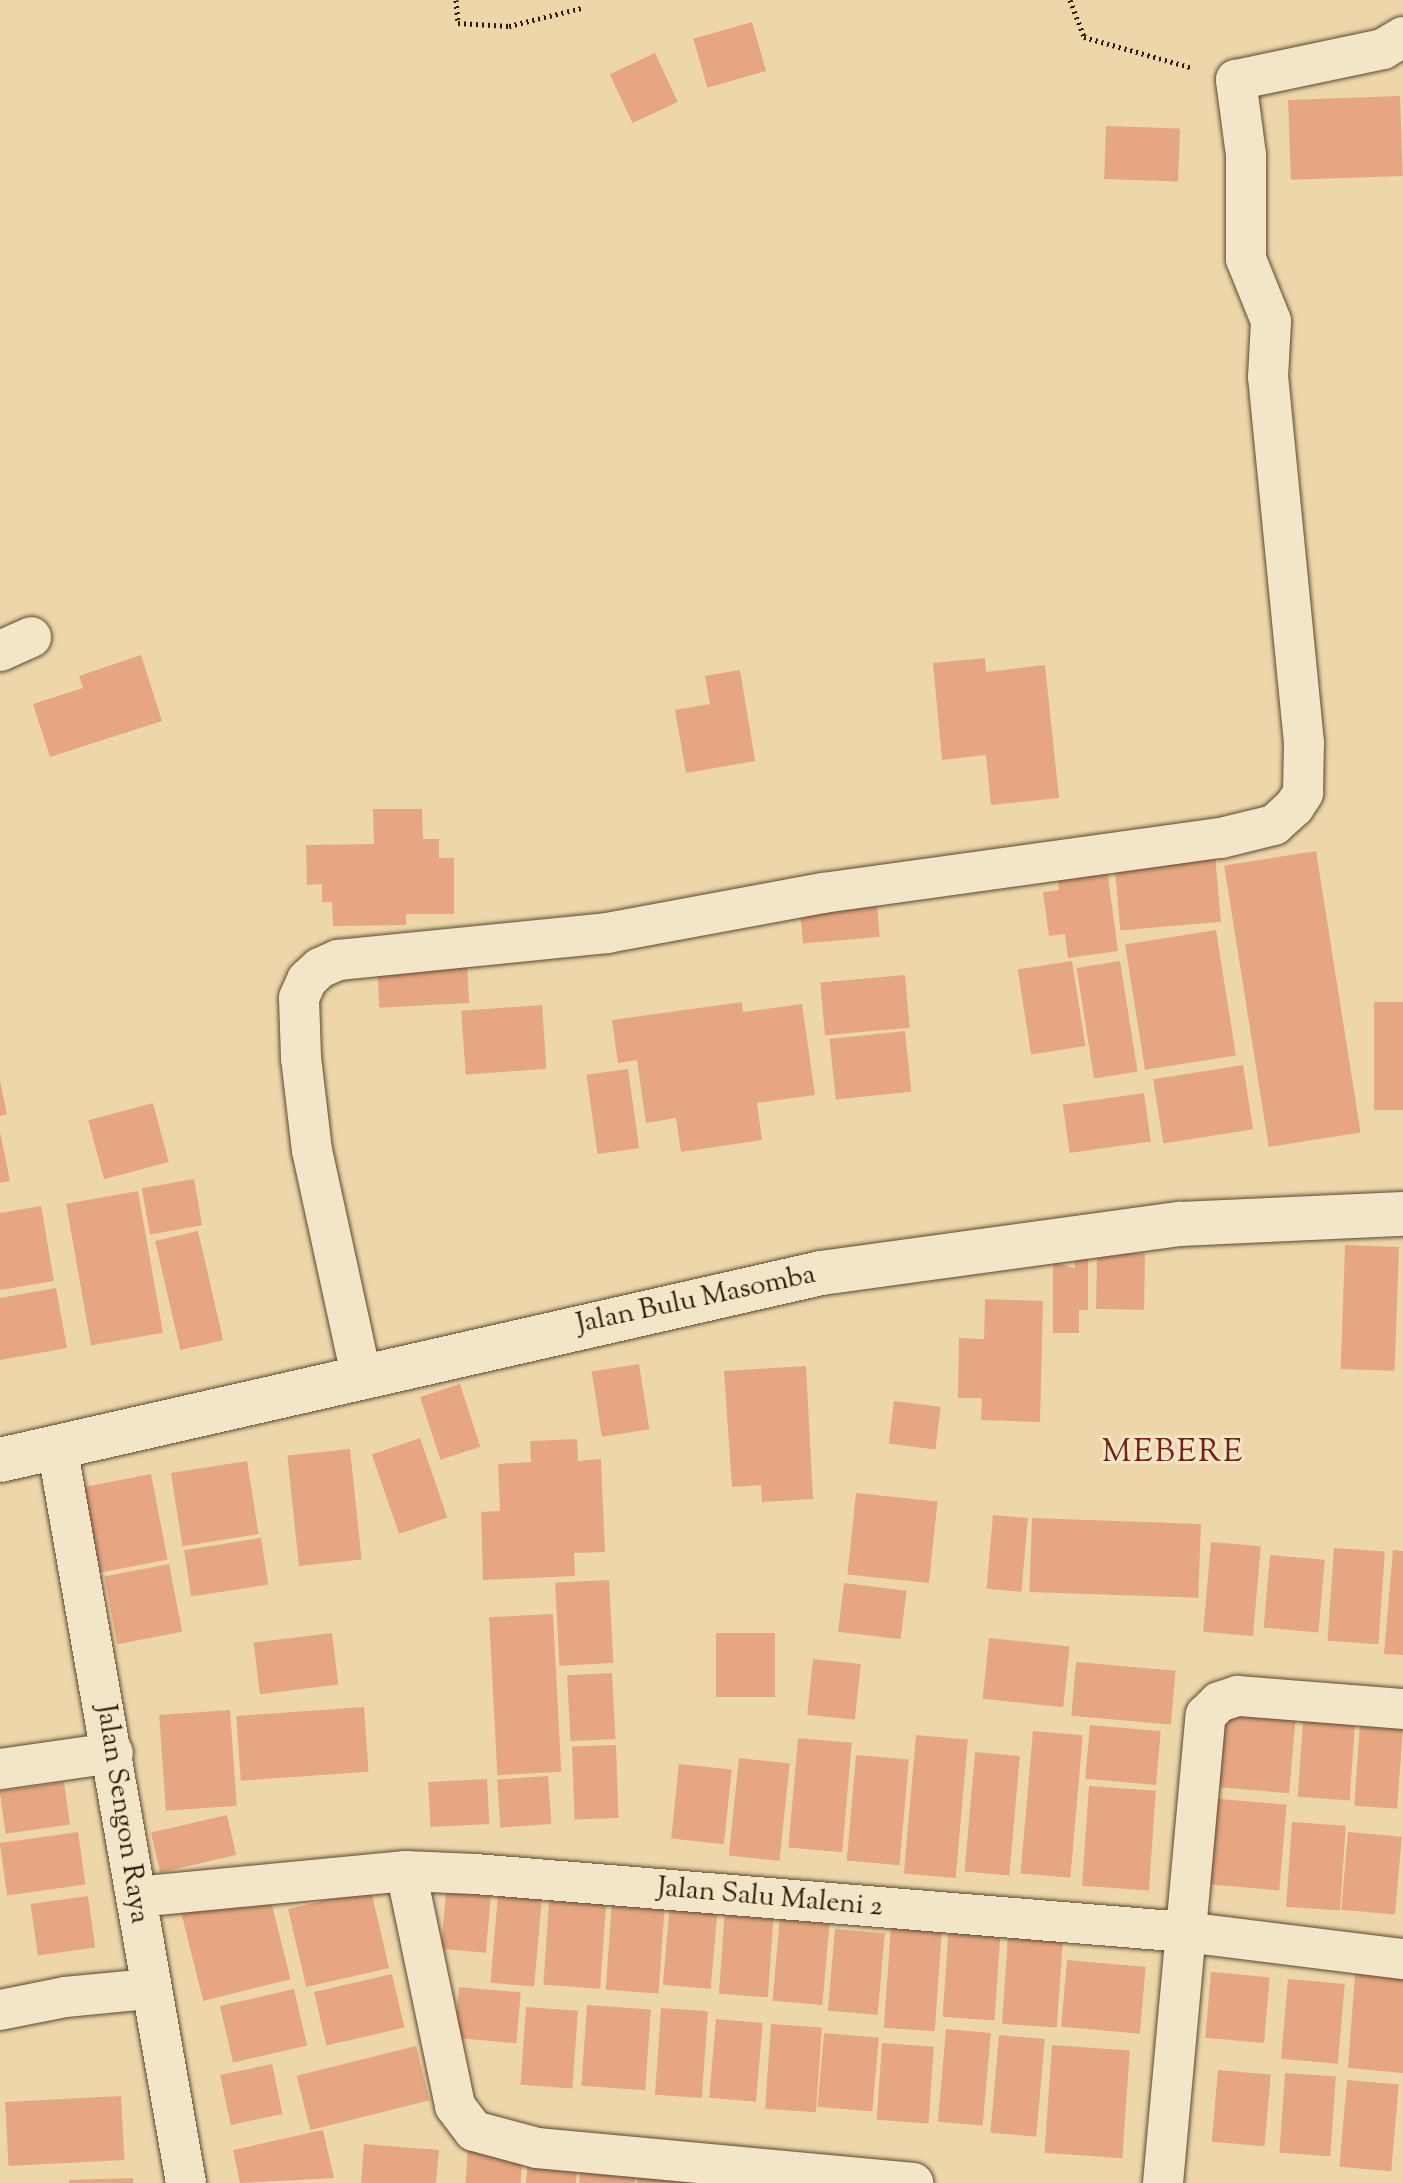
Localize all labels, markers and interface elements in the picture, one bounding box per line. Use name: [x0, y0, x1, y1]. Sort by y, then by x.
street label: Jalan Bulu Masomba: [573, 1258, 819, 1342]
district label: MEBERE: [1102, 1434, 1244, 1472]
street label: Jalan Sengon Raya: [88, 1702, 156, 1926]
street label: Jalan Salu Maleni 2: [656, 1871, 884, 1925]

